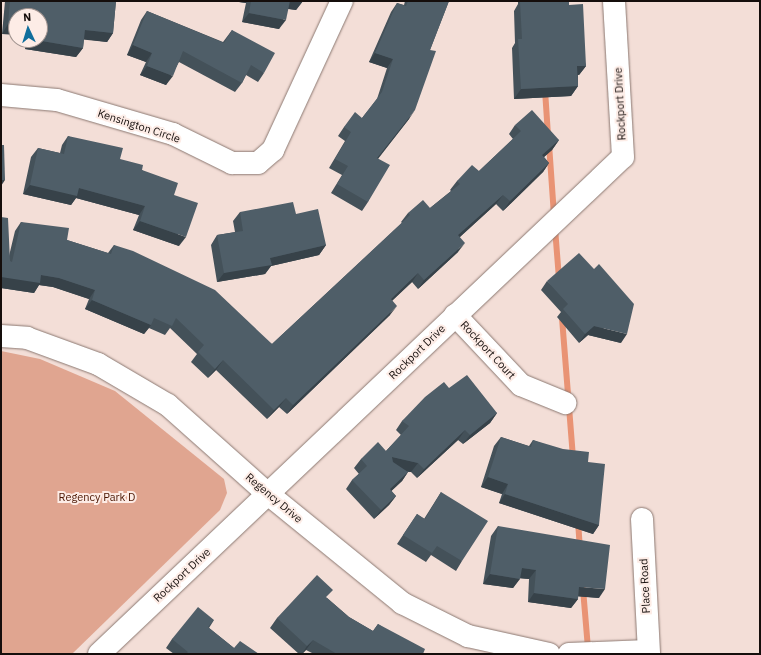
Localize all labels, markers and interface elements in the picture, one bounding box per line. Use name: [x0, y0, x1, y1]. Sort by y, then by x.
north arrow: [8, 8, 48, 48]
text: N: [23, 10, 32, 24]
street label: Rockport Drive: [611, 67, 629, 141]
street label: Kensington Circle: [96, 106, 182, 146]
street label: Rockport Court: [458, 318, 518, 382]
street label: Rockport Drive: [386, 322, 448, 382]
street label: Regency Drive: [243, 470, 305, 526]
park label: Regency Park D: [59, 490, 135, 504]
street label: Rockport Drive: [151, 545, 213, 605]
street label: Place Road: [637, 558, 653, 614]

